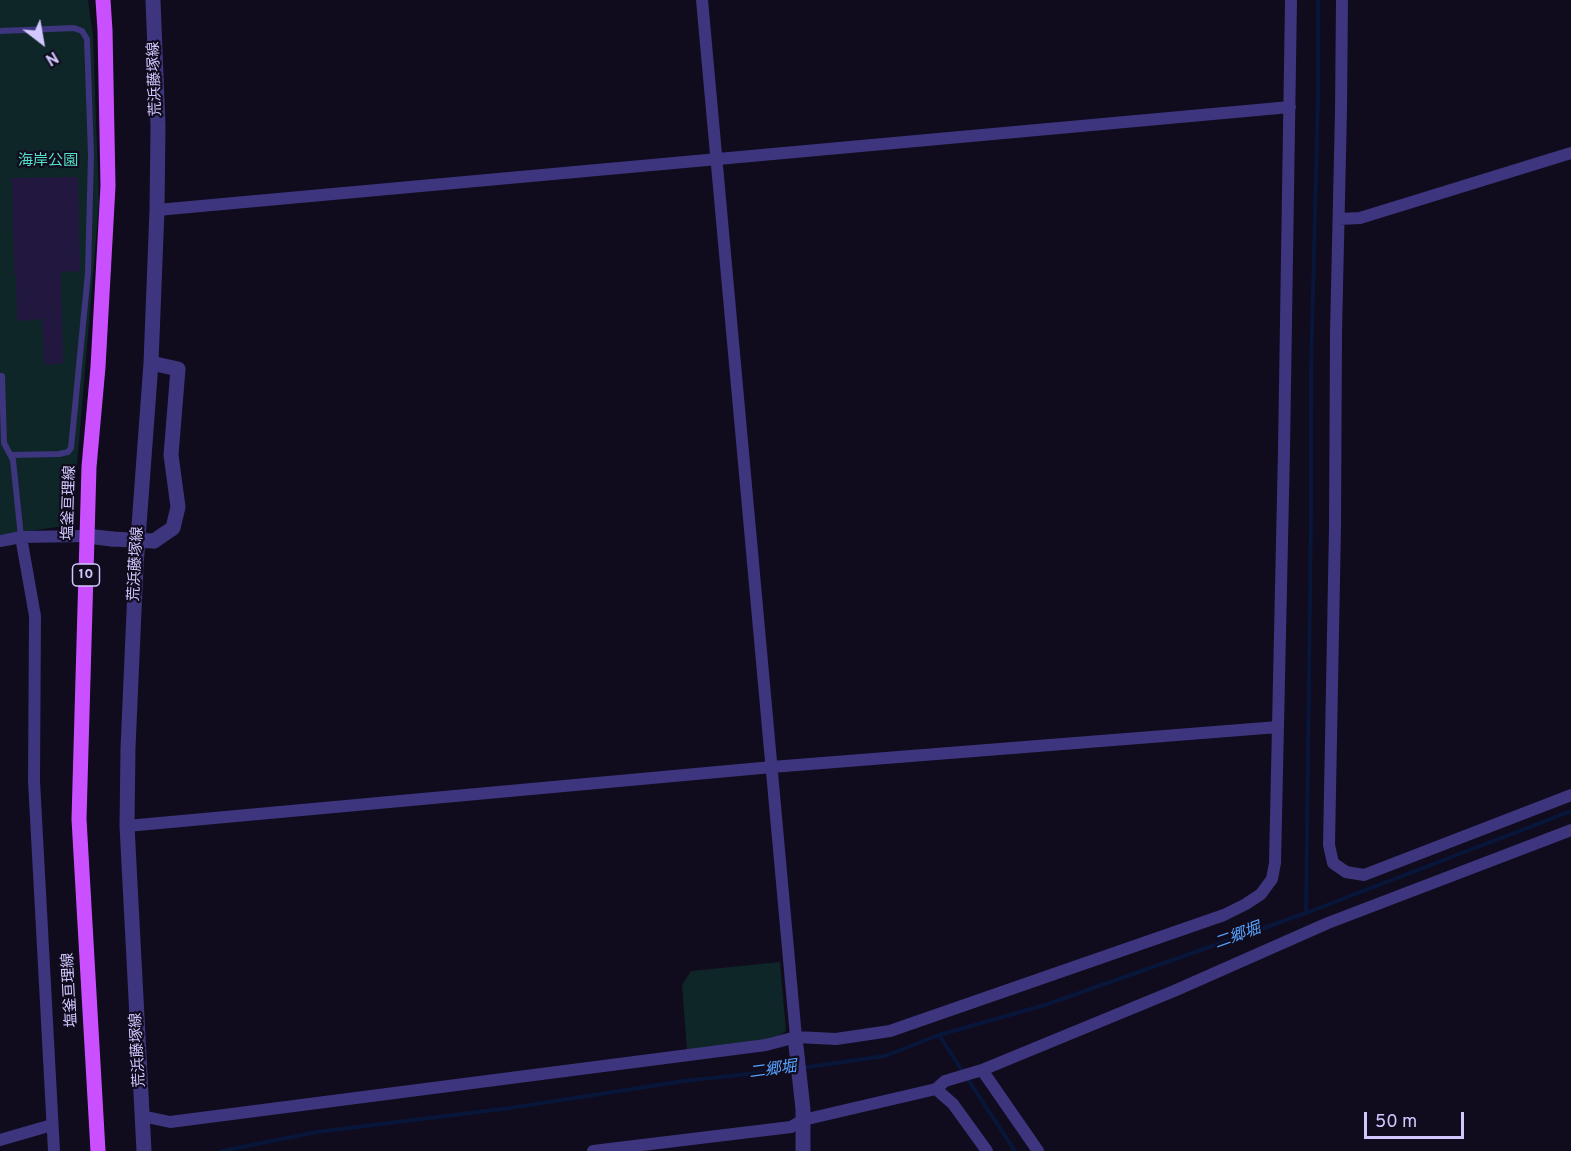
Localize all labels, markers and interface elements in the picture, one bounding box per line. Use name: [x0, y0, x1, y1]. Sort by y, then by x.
north arrow: [12, 12, 72, 72]
street label: 荒浜藤塚線: [146, 41, 166, 117]
text: N: [41, 46, 61, 69]
park label: 海岸公園: [18, 153, 78, 171]
street label: 塩釜亘理線: [60, 465, 80, 541]
street label: 荒浜藤塚線: [126, 526, 148, 602]
road number: 10: [72, 564, 100, 586]
water label: 二郷堀: [1212, 920, 1264, 954]
street label: 塩釜亘理線: [60, 952, 82, 1028]
street label: 荒浜藤塚線: [128, 1012, 150, 1088]
water label: 二郷堀: [748, 1058, 798, 1084]
scale bar: [1367, 1100, 1468, 1138]
text: 50 m: [1375, 1111, 1417, 1134]

